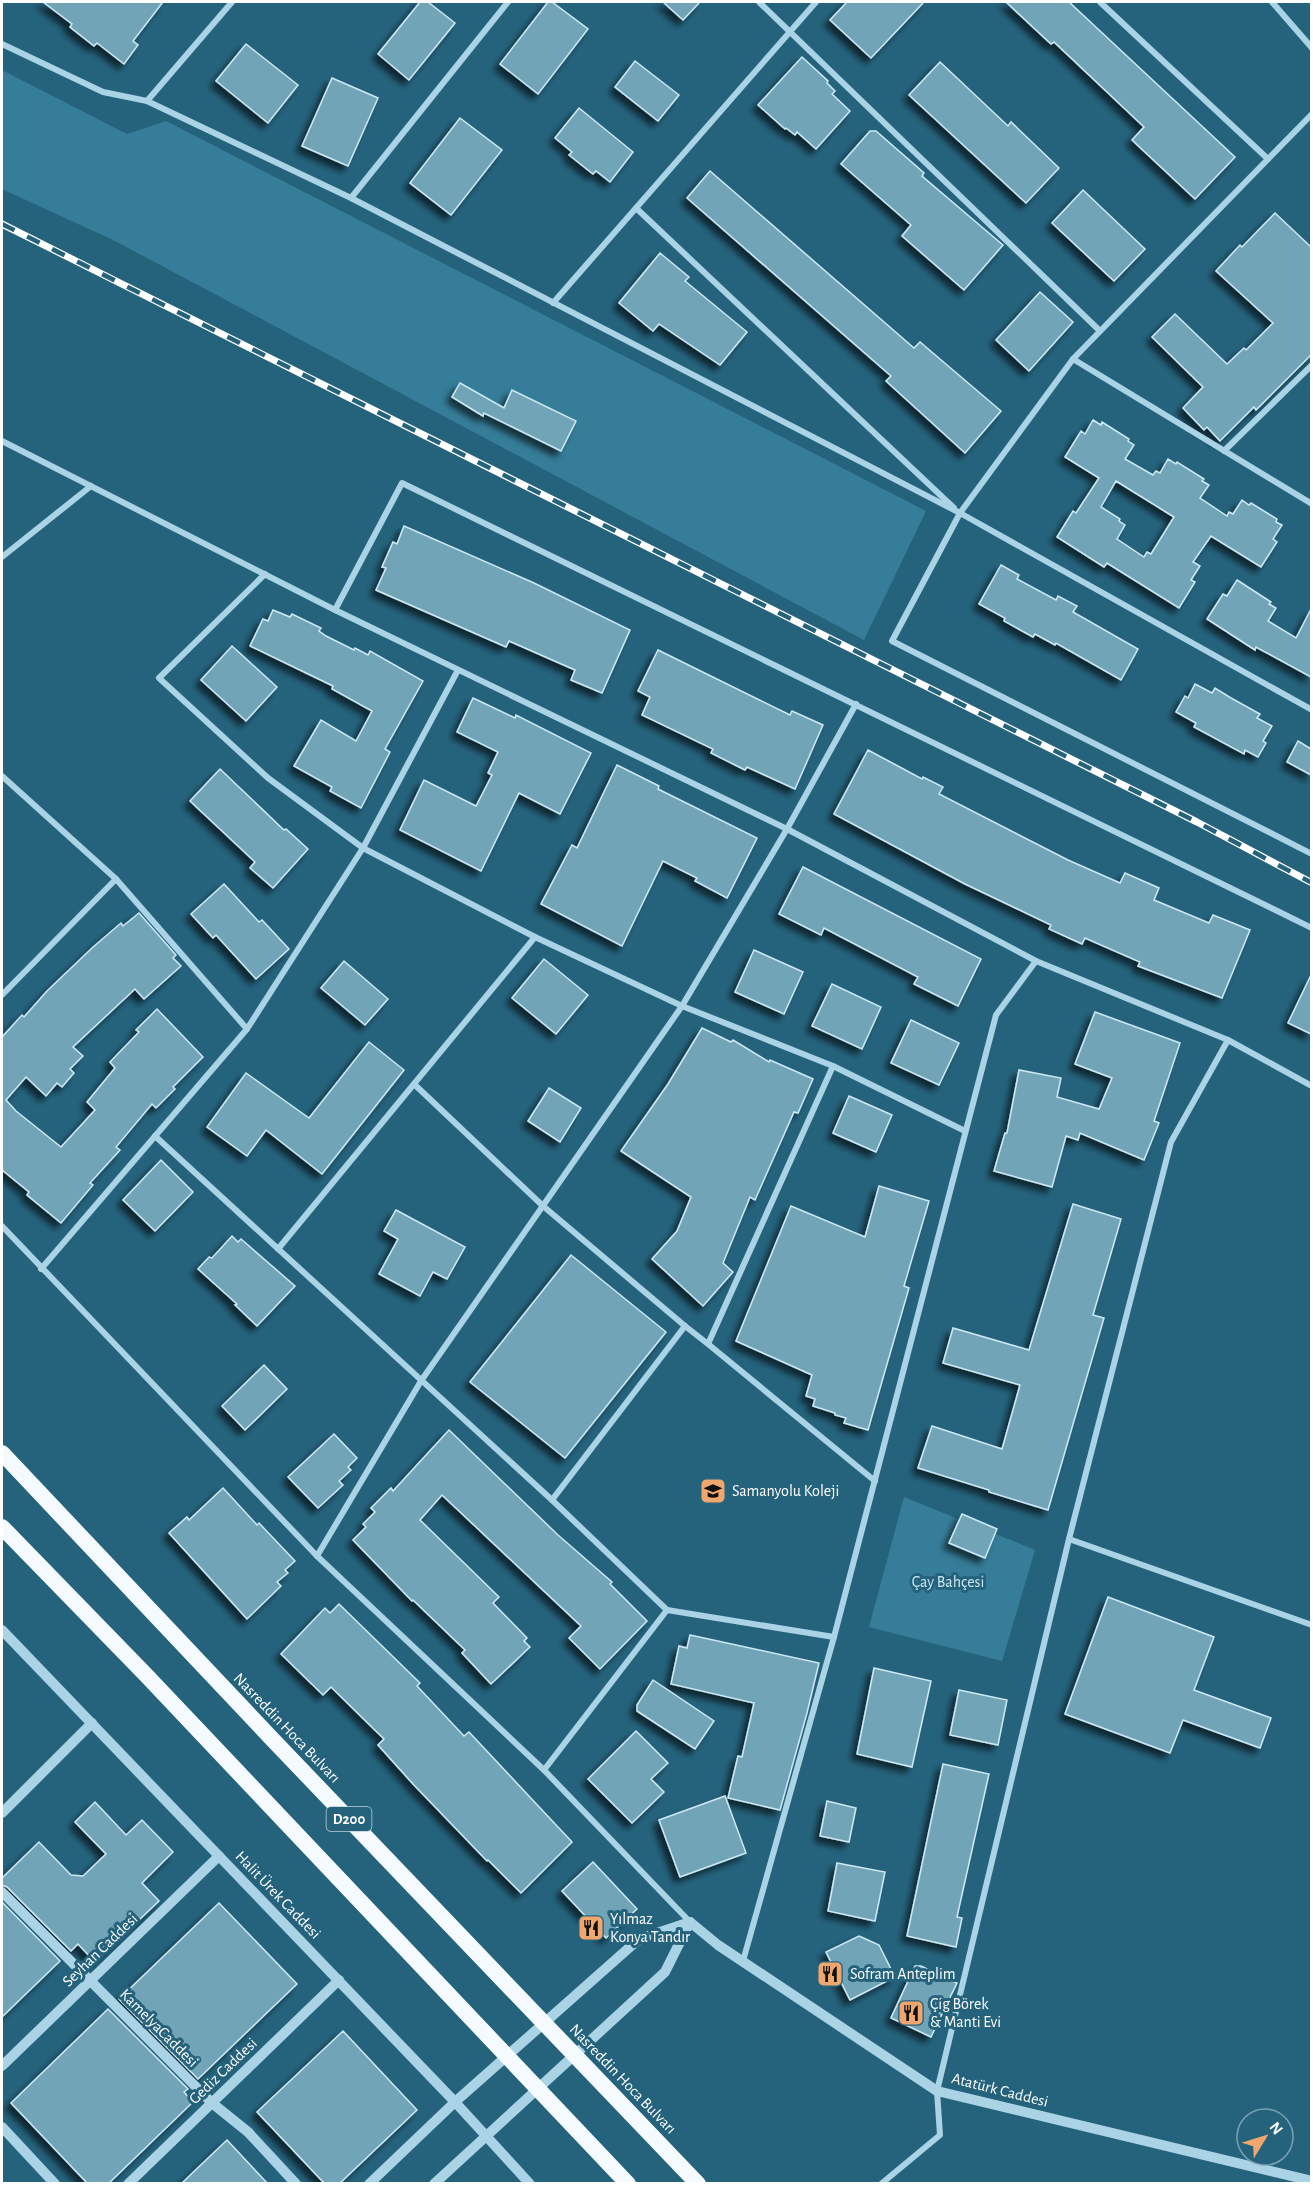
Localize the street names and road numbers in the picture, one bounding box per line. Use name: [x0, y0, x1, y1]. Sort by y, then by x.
street label: Nasreddin Hoca Bulvarı: [231, 1670, 343, 1786]
road number: D200: [326, 1807, 372, 1831]
street label: Halit Ürek Caddesi: [232, 1847, 325, 1942]
street label: Seyhan Caddesi: [59, 1910, 141, 1990]
street label: KamelyaCaddesi: [116, 1986, 201, 2071]
street label: Nasreddin Hoca Bulvarı: [567, 2021, 679, 2137]
street label: Gediz Caddesi: [186, 2035, 260, 2107]
street label: Atatürk Caddesi: [950, 2070, 1050, 2110]

